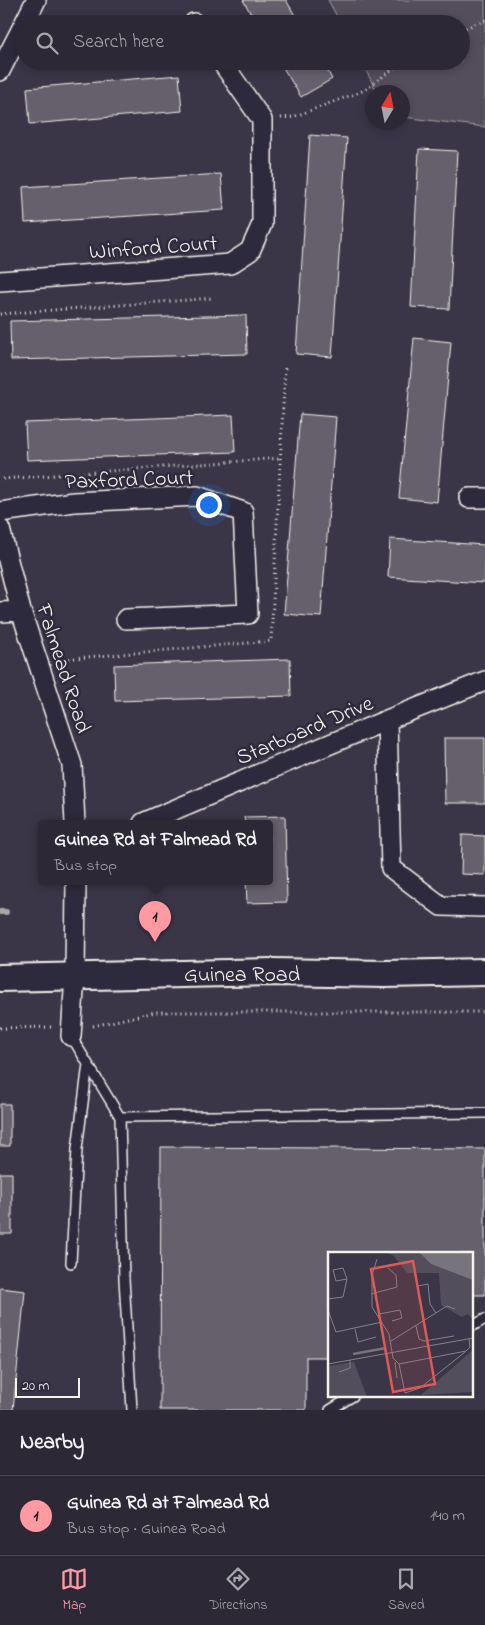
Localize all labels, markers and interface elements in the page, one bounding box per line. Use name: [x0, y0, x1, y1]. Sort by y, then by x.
search box: [15, 15, 470, 70]
icon: search: [33, 29, 61, 57]
text: Search here: [73, 29, 164, 56]
north arrow: [365, 85, 410, 130]
street label: Winford Court: [88, 229, 219, 269]
street label: Paxford Court: [64, 463, 194, 499]
your location: [196, 492, 222, 518]
street label: Falmead Road: [26, 599, 98, 738]
street label: Starboard Drive: [232, 688, 379, 775]
popup: [38, 820, 273, 885]
text: Guinea Rd at Falmead Rd: [54, 827, 257, 854]
text: Bus stop: [54, 854, 117, 878]
pin: 1: [139, 901, 171, 942]
street label: Guinea Road: [184, 960, 300, 992]
inset map: [328, 1252, 472, 1398]
scale bar: [15, 1375, 80, 1398]
text: 20 m: [22, 1376, 49, 1397]
text: Nearby: [20, 1428, 84, 1458]
text: Guinea Rd at Falmead Rd: [67, 1490, 269, 1517]
text: 1: [33, 1504, 39, 1528]
text: 140 m: [430, 1504, 465, 1528]
text: Bus stop · Guinea Road: [67, 1517, 225, 1541]
tab: Map: [60, 1565, 88, 1616]
tab: Directions: [209, 1565, 267, 1616]
tab: Saved: [388, 1565, 425, 1616]

